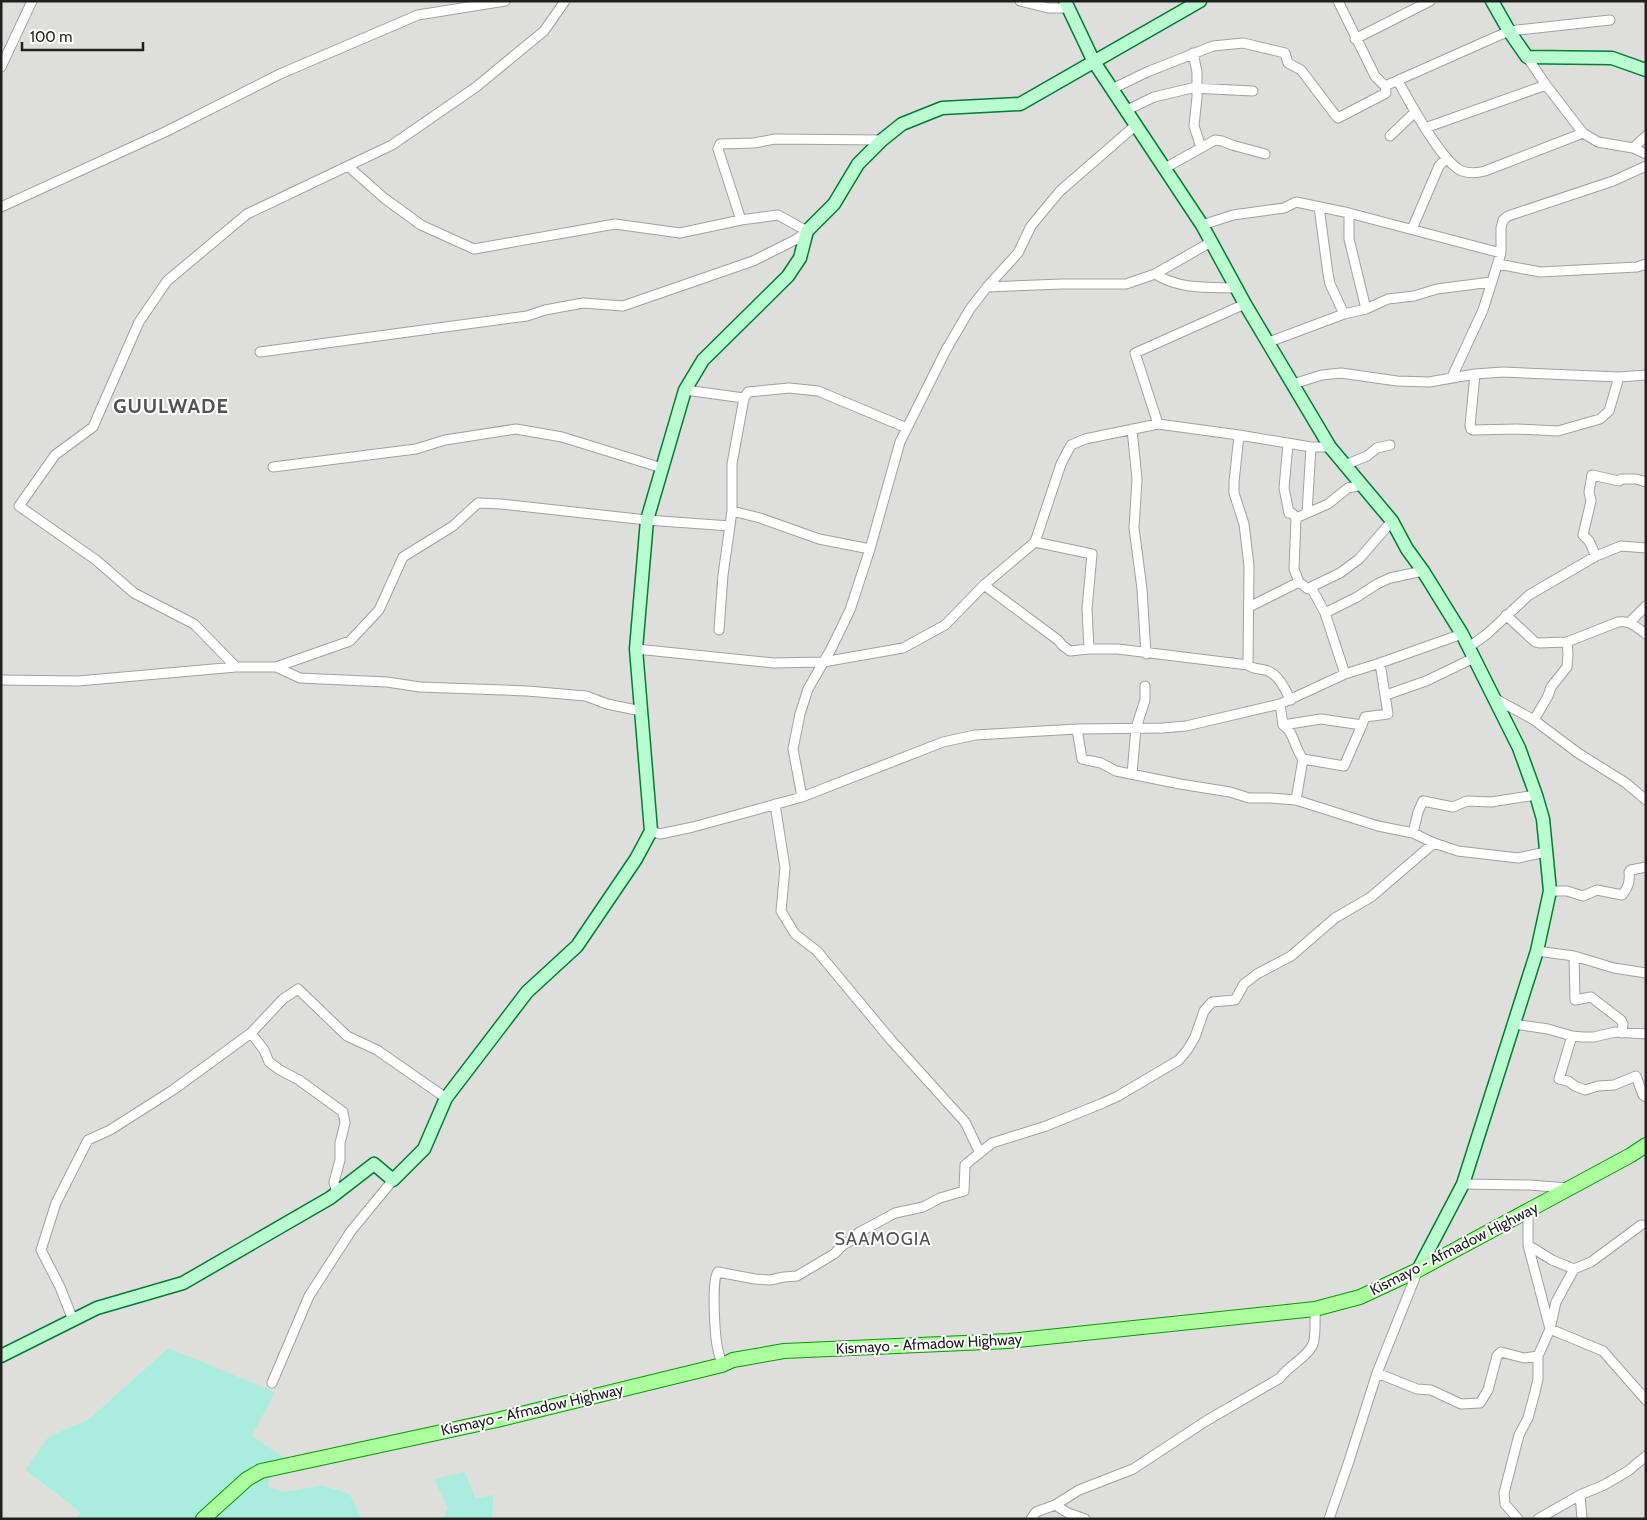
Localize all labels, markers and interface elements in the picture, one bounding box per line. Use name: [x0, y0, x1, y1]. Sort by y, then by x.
scale bar: [22, 20, 144, 52]
text: 100 m: [30, 28, 72, 46]
district label: GUULWADE: [113, 394, 229, 418]
street label: Kismayo - Afmadow Highway: [1367, 1198, 1542, 1299]
district label: SAAMOGIA: [835, 1228, 931, 1250]
street label: Kismayo - Afmadow Highway: [835, 1330, 1023, 1358]
street label: Kismayo - Afmadow Highway: [439, 1380, 625, 1440]

